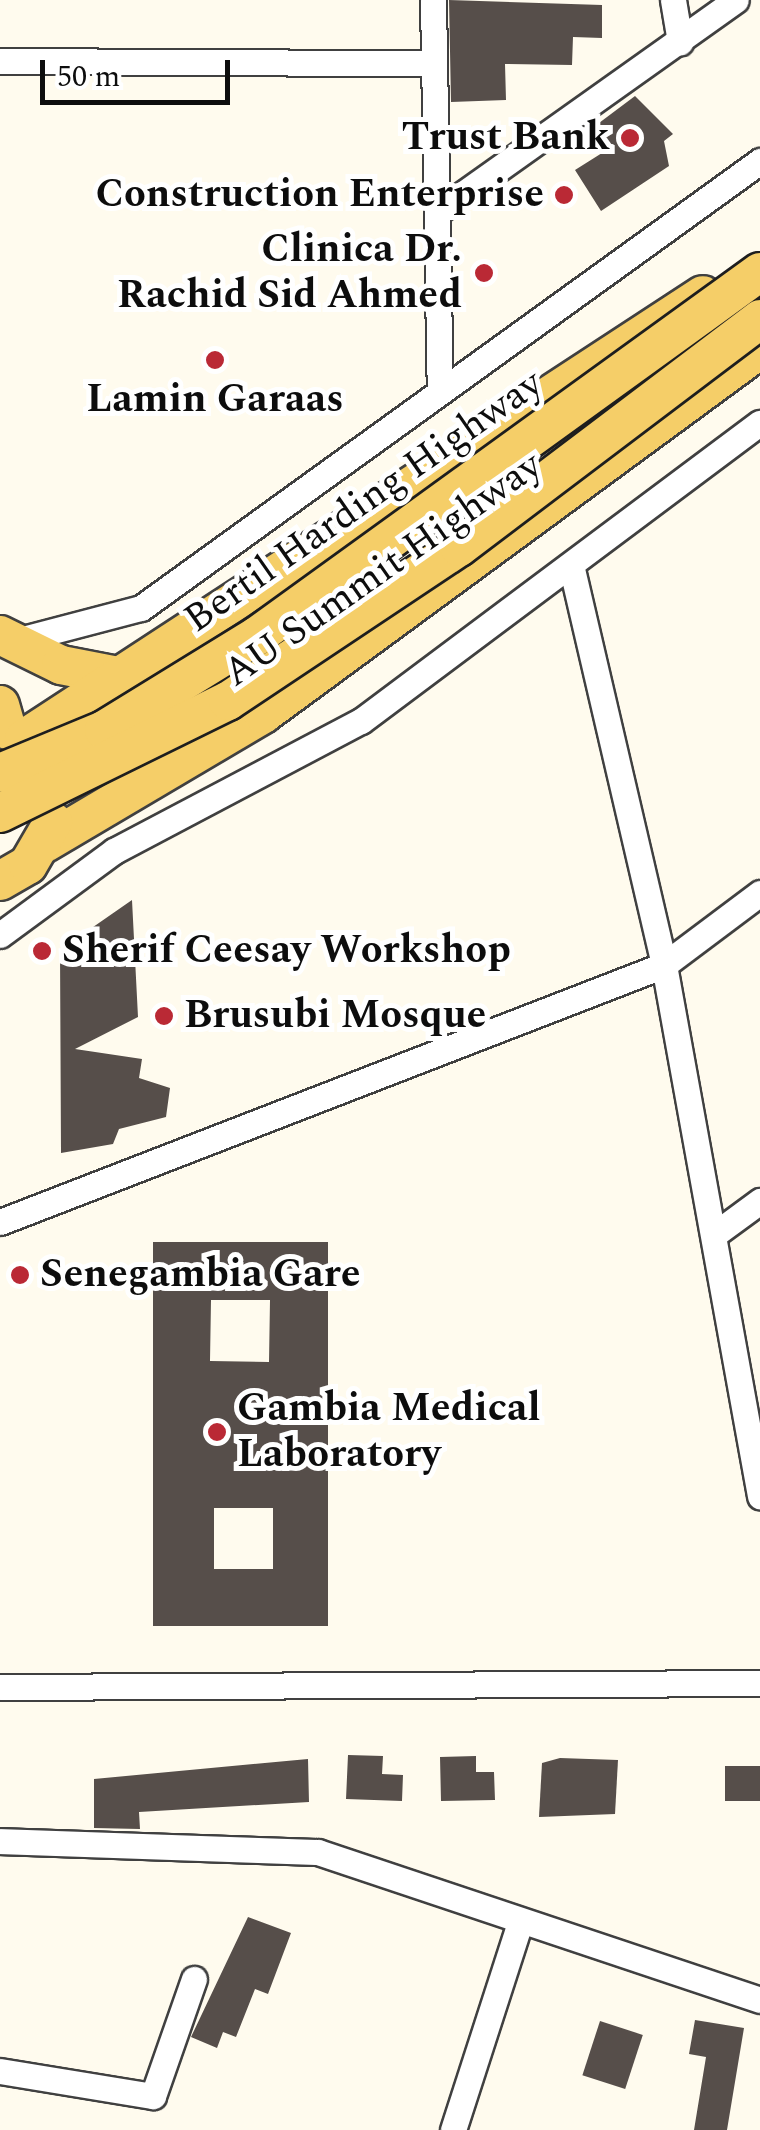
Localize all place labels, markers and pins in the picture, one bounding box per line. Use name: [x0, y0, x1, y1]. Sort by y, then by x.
place label: Trust Bank: [401, 114, 610, 162]
marker: Trust Bank: [619, 127, 641, 149]
place label: Construction Enterprise: [96, 171, 544, 219]
marker: Construction Enterprise: [553, 184, 575, 206]
place label: Clinica Dr. Rachid Sid Ahmed: [117, 226, 462, 320]
marker: Clinica Dr. Rachid Sid Ahmed: [471, 260, 497, 286]
marker: Lamin Garaas: [204, 349, 226, 371]
place label: Lamin Garaas: [86, 376, 344, 424]
place label: Sherif Ceesay Workshop: [62, 927, 511, 975]
marker: Sherif Ceesay Workshop: [31, 940, 53, 962]
place label: Brusubi Mosque: [184, 992, 486, 1040]
marker: Brusubi Mosque: [153, 1005, 175, 1027]
place label: Senegambia Gare: [40, 1251, 361, 1299]
marker: Senegambia Gare: [9, 1264, 31, 1286]
place label: Gambia Medical Laboratory: [237, 1385, 541, 1479]
marker: Gambia Medical Laboratory: [206, 1421, 228, 1443]

